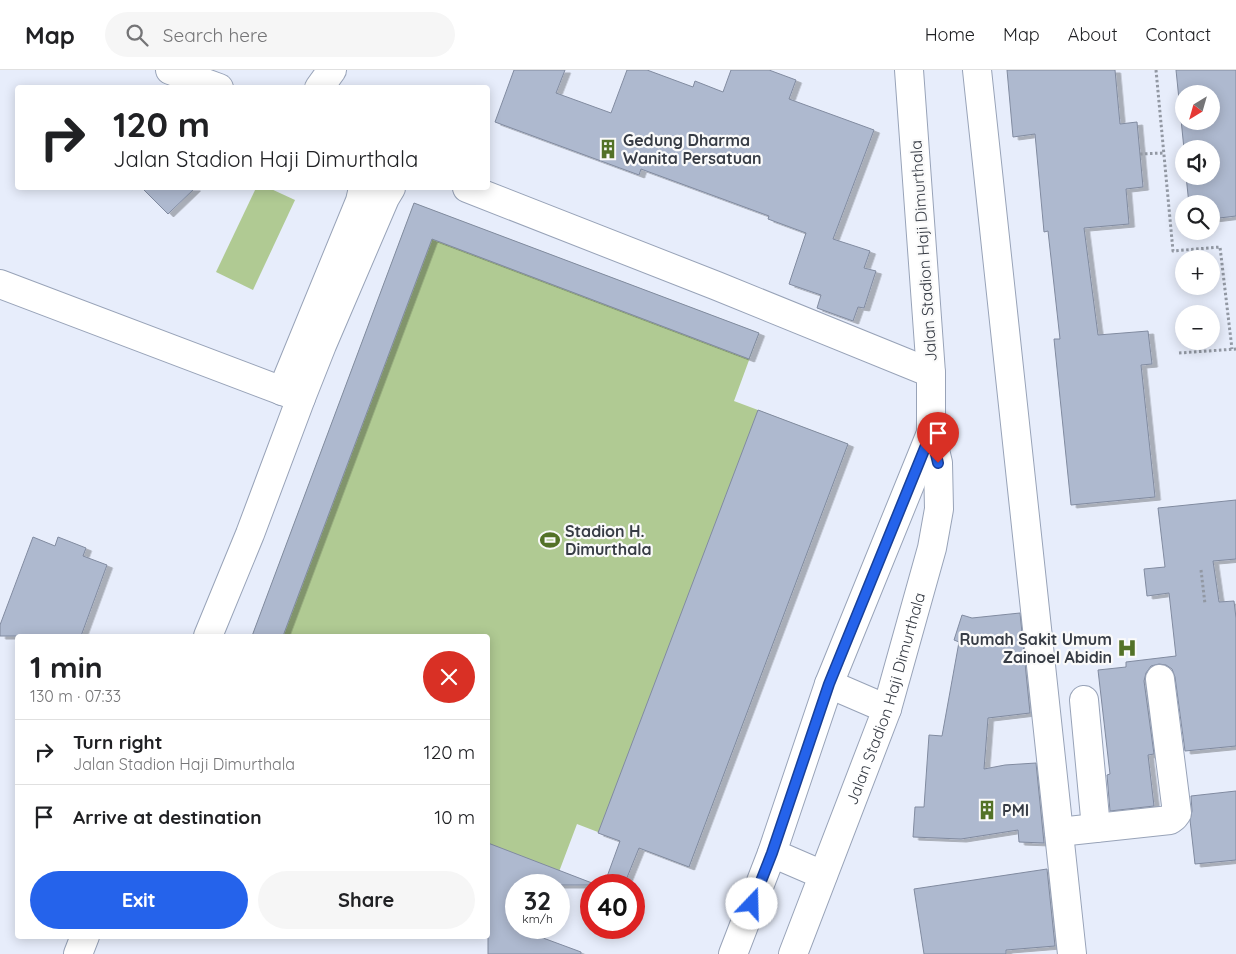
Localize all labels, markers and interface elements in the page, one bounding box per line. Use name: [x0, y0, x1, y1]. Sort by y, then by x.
search box: [105, 12, 455, 57]
text: Map: [25, 20, 75, 50]
icon: search: [123, 21, 151, 49]
text: Search here: [163, 23, 268, 47]
text: Home: [925, 23, 975, 46]
text: Map: [1003, 23, 1040, 46]
text: About: [1068, 23, 1118, 46]
text: Contact: [1146, 23, 1211, 46]
north arrow: [1175, 85, 1220, 130]
map controls: [1175, 85, 1220, 350]
text: 120 m: [113, 102, 210, 146]
icon: right: [30, 105, 95, 170]
place label: Gedung Dharma Wanita Persatuan: [623, 130, 762, 168]
building icon: Gedung Dharma Wanita Persatuan: [597, 138, 619, 160]
street label: Jalan Stadion Haji Dimurthala: [905, 140, 941, 362]
button: sound: [1175, 140, 1220, 185]
text: Jalan Stadion Haji Dimurthala: [113, 145, 418, 173]
button: search: [1175, 195, 1220, 240]
button: +: [1175, 250, 1220, 295]
button: −: [1175, 305, 1220, 350]
pin: [917, 412, 959, 463]
icon: arrive: [924, 419, 952, 447]
place label: Stadion H. Dimurthala: [565, 521, 652, 559]
sports icon: Stadion H. Dimurthala: [539, 529, 561, 551]
street label: Jalan Stadion Haji Dimurthala: [841, 590, 929, 807]
place label: Rumah Sakit Umum Zainoel Abidin: [959, 629, 1112, 667]
hospital icon: Rumah Sakit Umum Zainoel Abidin: [1116, 637, 1138, 659]
text: 1 min: [30, 648, 103, 686]
button: close: [423, 651, 475, 703]
text: 130 m · 07:33: [30, 686, 121, 706]
text: Turn right: [73, 730, 162, 754]
icon: right: [30, 738, 58, 766]
text: 120 m: [424, 740, 475, 764]
text: Jalan Stadion Haji Dimurthala: [73, 754, 295, 774]
building icon: PMI: [976, 799, 998, 821]
place label: PMI: [1002, 800, 1029, 820]
icon: arrive: [30, 803, 58, 831]
text: Arrive at destination: [73, 805, 262, 829]
text: 10 m: [434, 805, 475, 829]
button: Exit: [30, 871, 248, 929]
button: Share: [258, 871, 475, 929]
speed limit sign: 40: [580, 874, 645, 939]
position arrow: [725, 877, 777, 929]
text: 32: [524, 885, 551, 916]
text: km/h: [522, 911, 553, 926]

